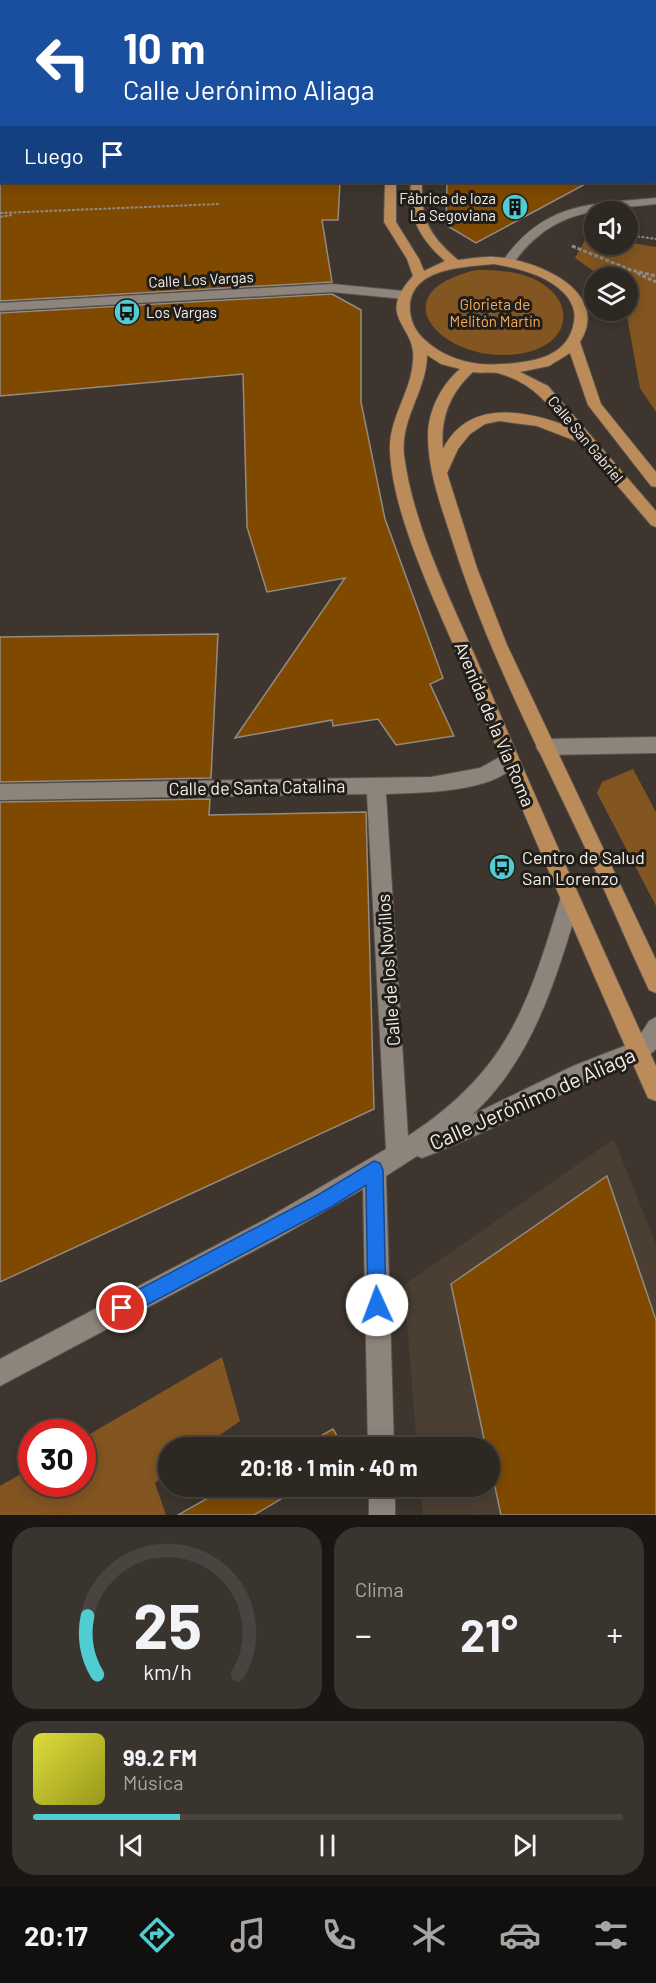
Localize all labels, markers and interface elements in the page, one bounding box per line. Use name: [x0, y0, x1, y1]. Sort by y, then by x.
text: 10 m: [123, 22, 205, 72]
icon: left: [24, 24, 102, 102]
text: Calle Jerónimo Aliaga: [123, 73, 375, 105]
icon: arrive: [96, 138, 129, 171]
text: Luego: [24, 142, 84, 168]
place label: Fábrica de loza La Segoviana: [399, 189, 496, 224]
building icon: Fábrica de loza La Segoviana: [500, 192, 530, 222]
map controls: [584, 201, 638, 321]
button: sound: [584, 201, 638, 255]
street label: Calle Los Vargas: [148, 267, 254, 291]
button: layers: [584, 267, 638, 321]
park label: Glorieta de Melitón Martín: [449, 295, 541, 330]
bus stop icon: Los Vargas: [112, 297, 142, 327]
place label: Los Vargas: [146, 303, 217, 321]
street label: Calle San Gabriel: [544, 392, 628, 486]
street label: Avenida de la Vía Roma: [450, 638, 540, 810]
street label: Calle de Santa Catalina: [169, 774, 345, 800]
place label: Centro de Salud San Lorenzo: [522, 846, 645, 889]
bus stop icon: Centro de Salud San Lorenzo: [487, 852, 517, 882]
street label: Calle de los Novillos: [372, 893, 404, 1047]
street label: Calle Jerónimo de Aliaga: [425, 1041, 639, 1155]
position arrow: [345, 1273, 409, 1337]
pin: [96, 1282, 147, 1333]
icon: arrive: [105, 1291, 138, 1324]
speed limit sign: 30: [18, 1419, 96, 1497]
text: 20:18 · 1 min · 40 m: [240, 1454, 418, 1480]
text: Clima: [355, 1577, 404, 1601]
text: 25: [133, 1587, 201, 1661]
text: 21°: [460, 1607, 518, 1661]
text: −: [355, 1614, 372, 1654]
text: +: [607, 1614, 623, 1654]
text: km/h: [143, 1659, 191, 1684]
text: 99.2 FM: [123, 1744, 197, 1770]
text: Música: [123, 1770, 183, 1794]
icon: previous: [115, 1829, 148, 1862]
icon: pause: [311, 1829, 344, 1862]
icon: next: [508, 1829, 541, 1862]
icon: directions: [136, 1914, 178, 1956]
icon: music: [227, 1914, 269, 1956]
icon: phone: [318, 1914, 360, 1956]
icon: climate: [408, 1914, 450, 1956]
icon: car: [499, 1914, 541, 1956]
icon: filters: [590, 1914, 632, 1956]
text: 20:17: [24, 1919, 88, 1951]

